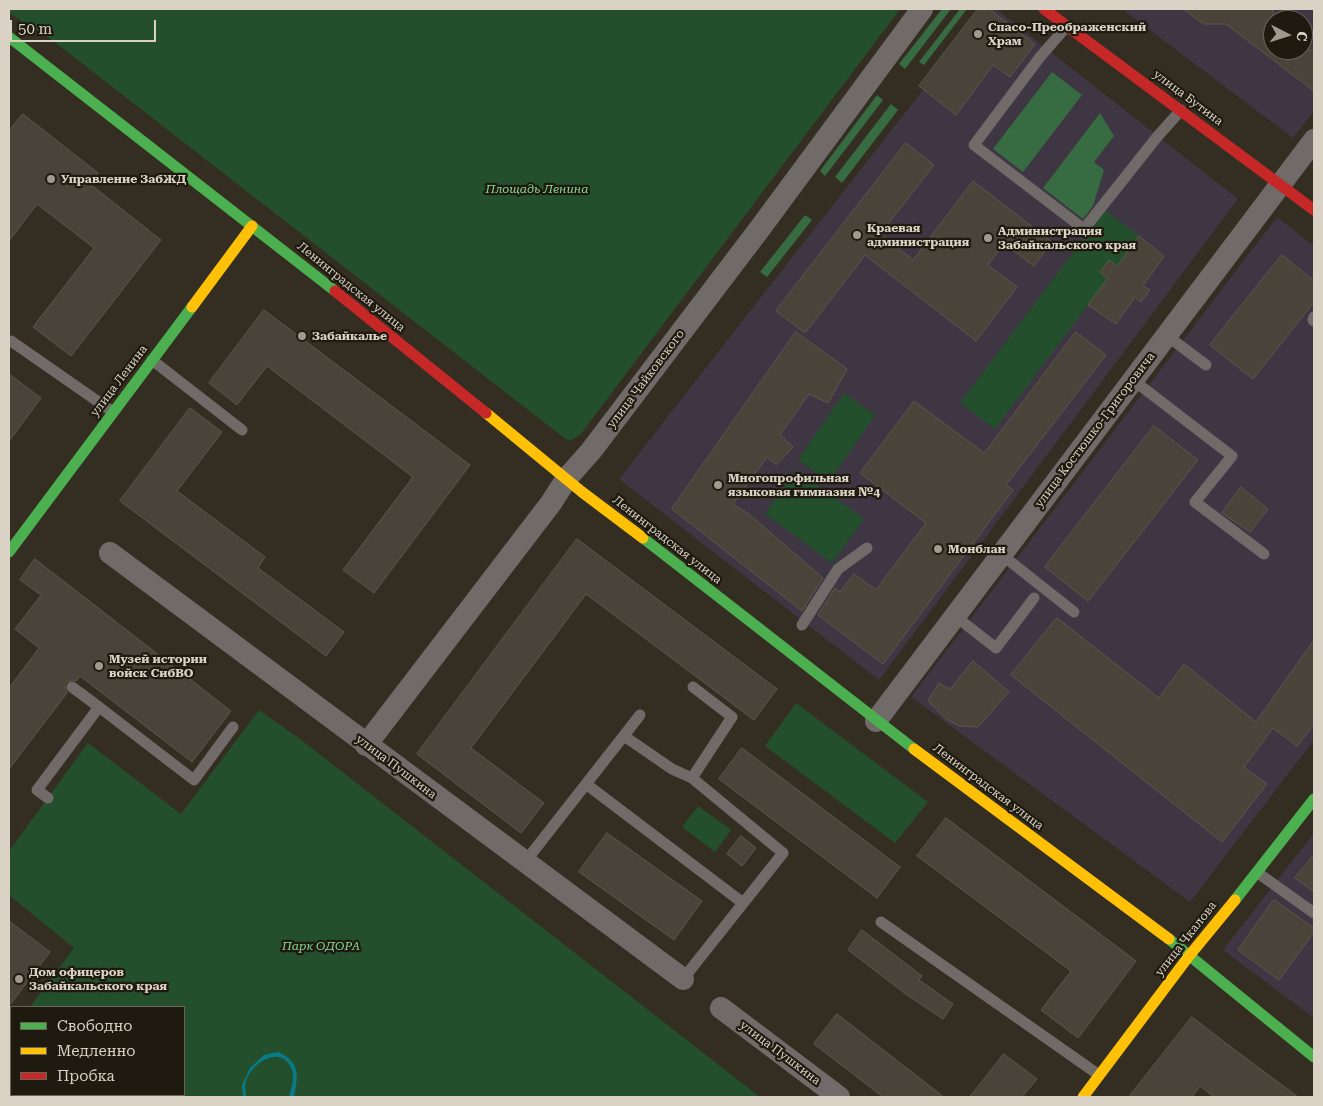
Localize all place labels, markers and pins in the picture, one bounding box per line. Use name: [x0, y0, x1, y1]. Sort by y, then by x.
place label: Спасо-Преображенский Храм: [988, 20, 1146, 48]
marker: Спасо-Преображенский Храм: [972, 28, 984, 40]
place label: Управление ЗабЖД: [61, 172, 186, 186]
marker: Управление ЗабЖД: [45, 173, 57, 185]
place label: Краевая администрация: [867, 221, 969, 249]
place label: Администрация Забайкальского края: [998, 224, 1136, 252]
marker: Краевая администрация: [851, 229, 863, 241]
marker: Администрация Забайкальского края: [982, 232, 994, 244]
place label: Забайкалье: [312, 329, 387, 343]
marker: Забайкалье: [296, 330, 308, 342]
place label: Многопрофильная языковая гимназия №4: [728, 471, 880, 499]
marker: Многопрофильная языковая гимназия №4: [712, 479, 724, 491]
place label: Монблан: [948, 542, 1006, 556]
marker: Монблан: [932, 543, 944, 555]
place label: Музей истории войск СибВО: [109, 652, 207, 680]
marker: Музей истории войск СибВО: [93, 660, 105, 672]
place label: Дом офицеров Забайкальского края: [29, 965, 167, 993]
marker: Дом офицеров Забайкальского края: [13, 973, 25, 985]

